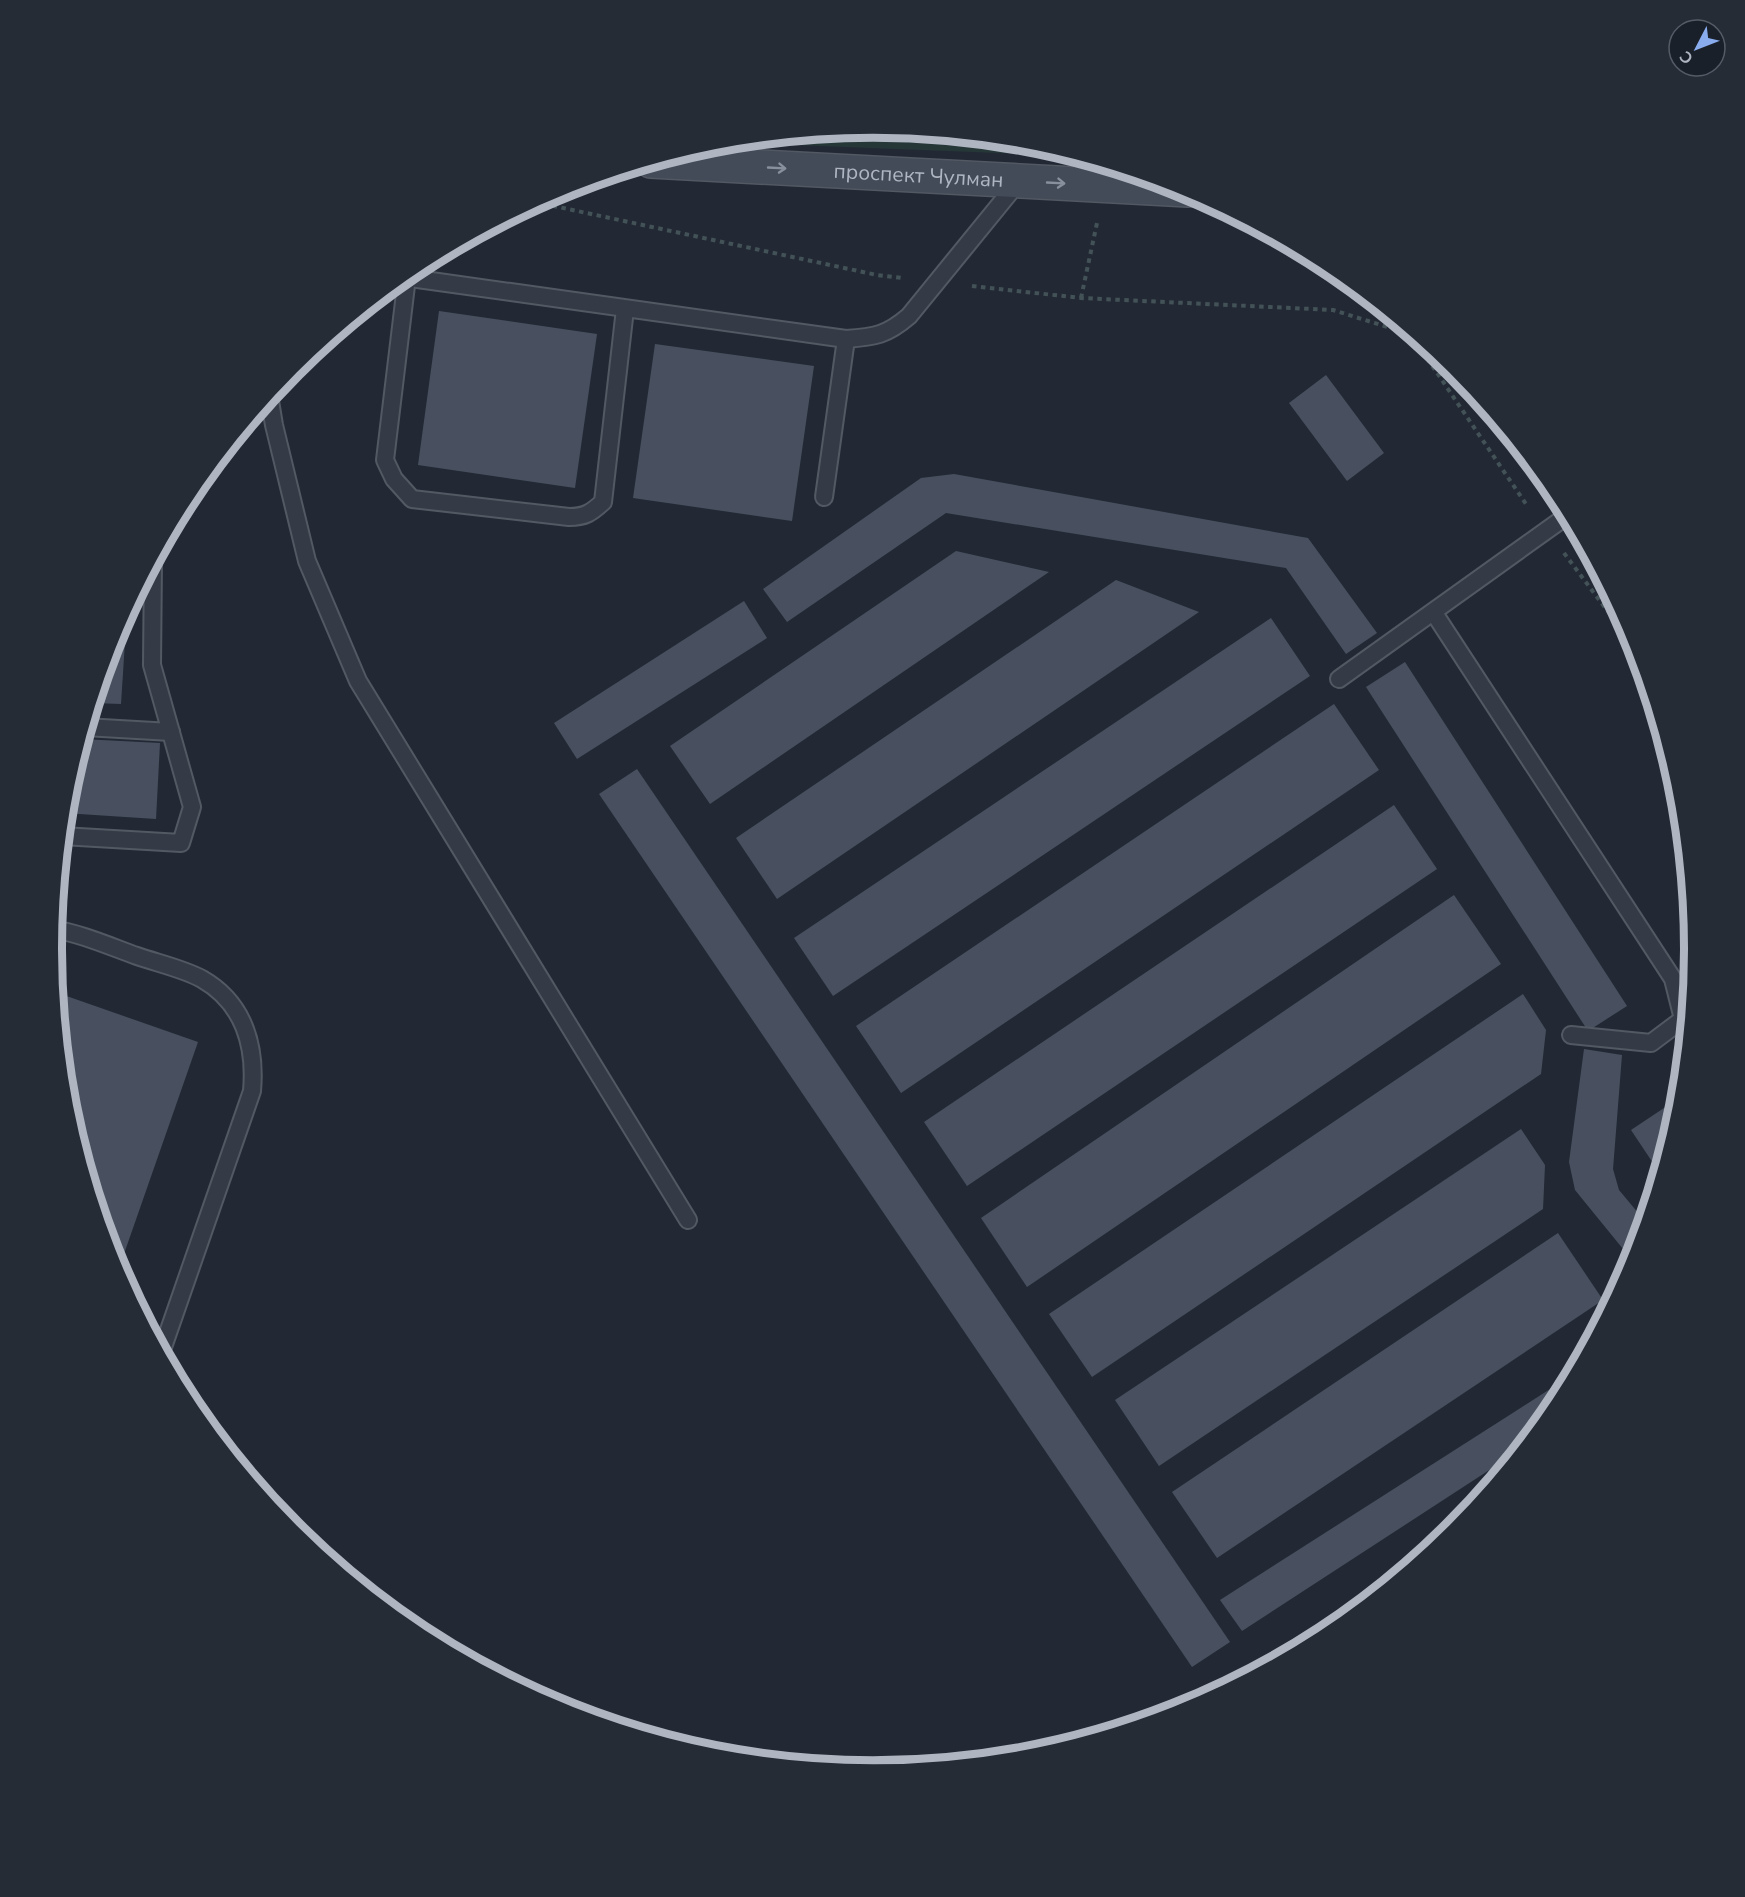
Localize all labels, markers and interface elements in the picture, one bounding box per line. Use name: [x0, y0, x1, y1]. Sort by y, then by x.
north arrow: [1667, 18, 1727, 78]
text: С: [1675, 46, 1698, 69]
street label: проспект Чулман: [833, 157, 1004, 194]
one-way arrow: [767, 163, 787, 174]
one-way arrow: [1045, 178, 1065, 189]

